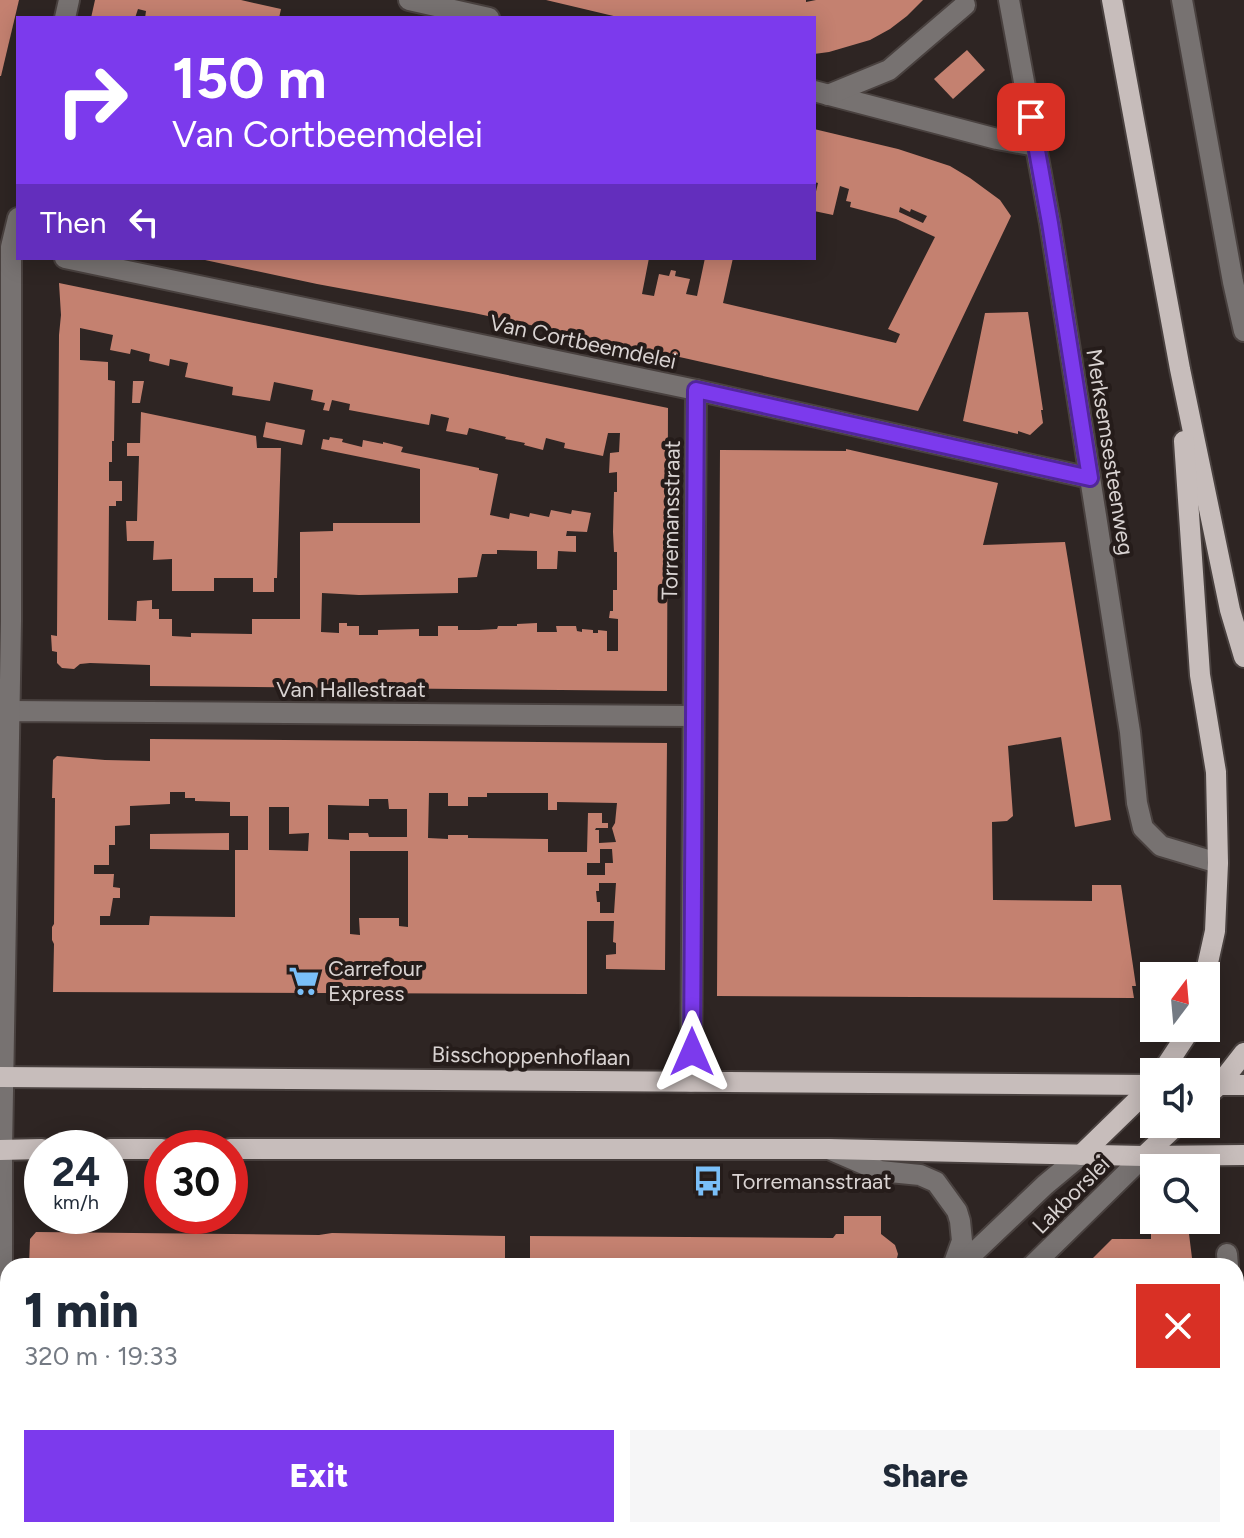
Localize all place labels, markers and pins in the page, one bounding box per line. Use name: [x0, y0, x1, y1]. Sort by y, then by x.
pin: [997, 83, 1065, 151]
place label: Carrefour Express: [328, 955, 423, 1007]
supermarket icon: Carrefour Express: [287, 964, 321, 998]
bus stop icon: Torremansstraat: [691, 1164, 725, 1198]
place label: Torremansstraat: [732, 1168, 892, 1195]

